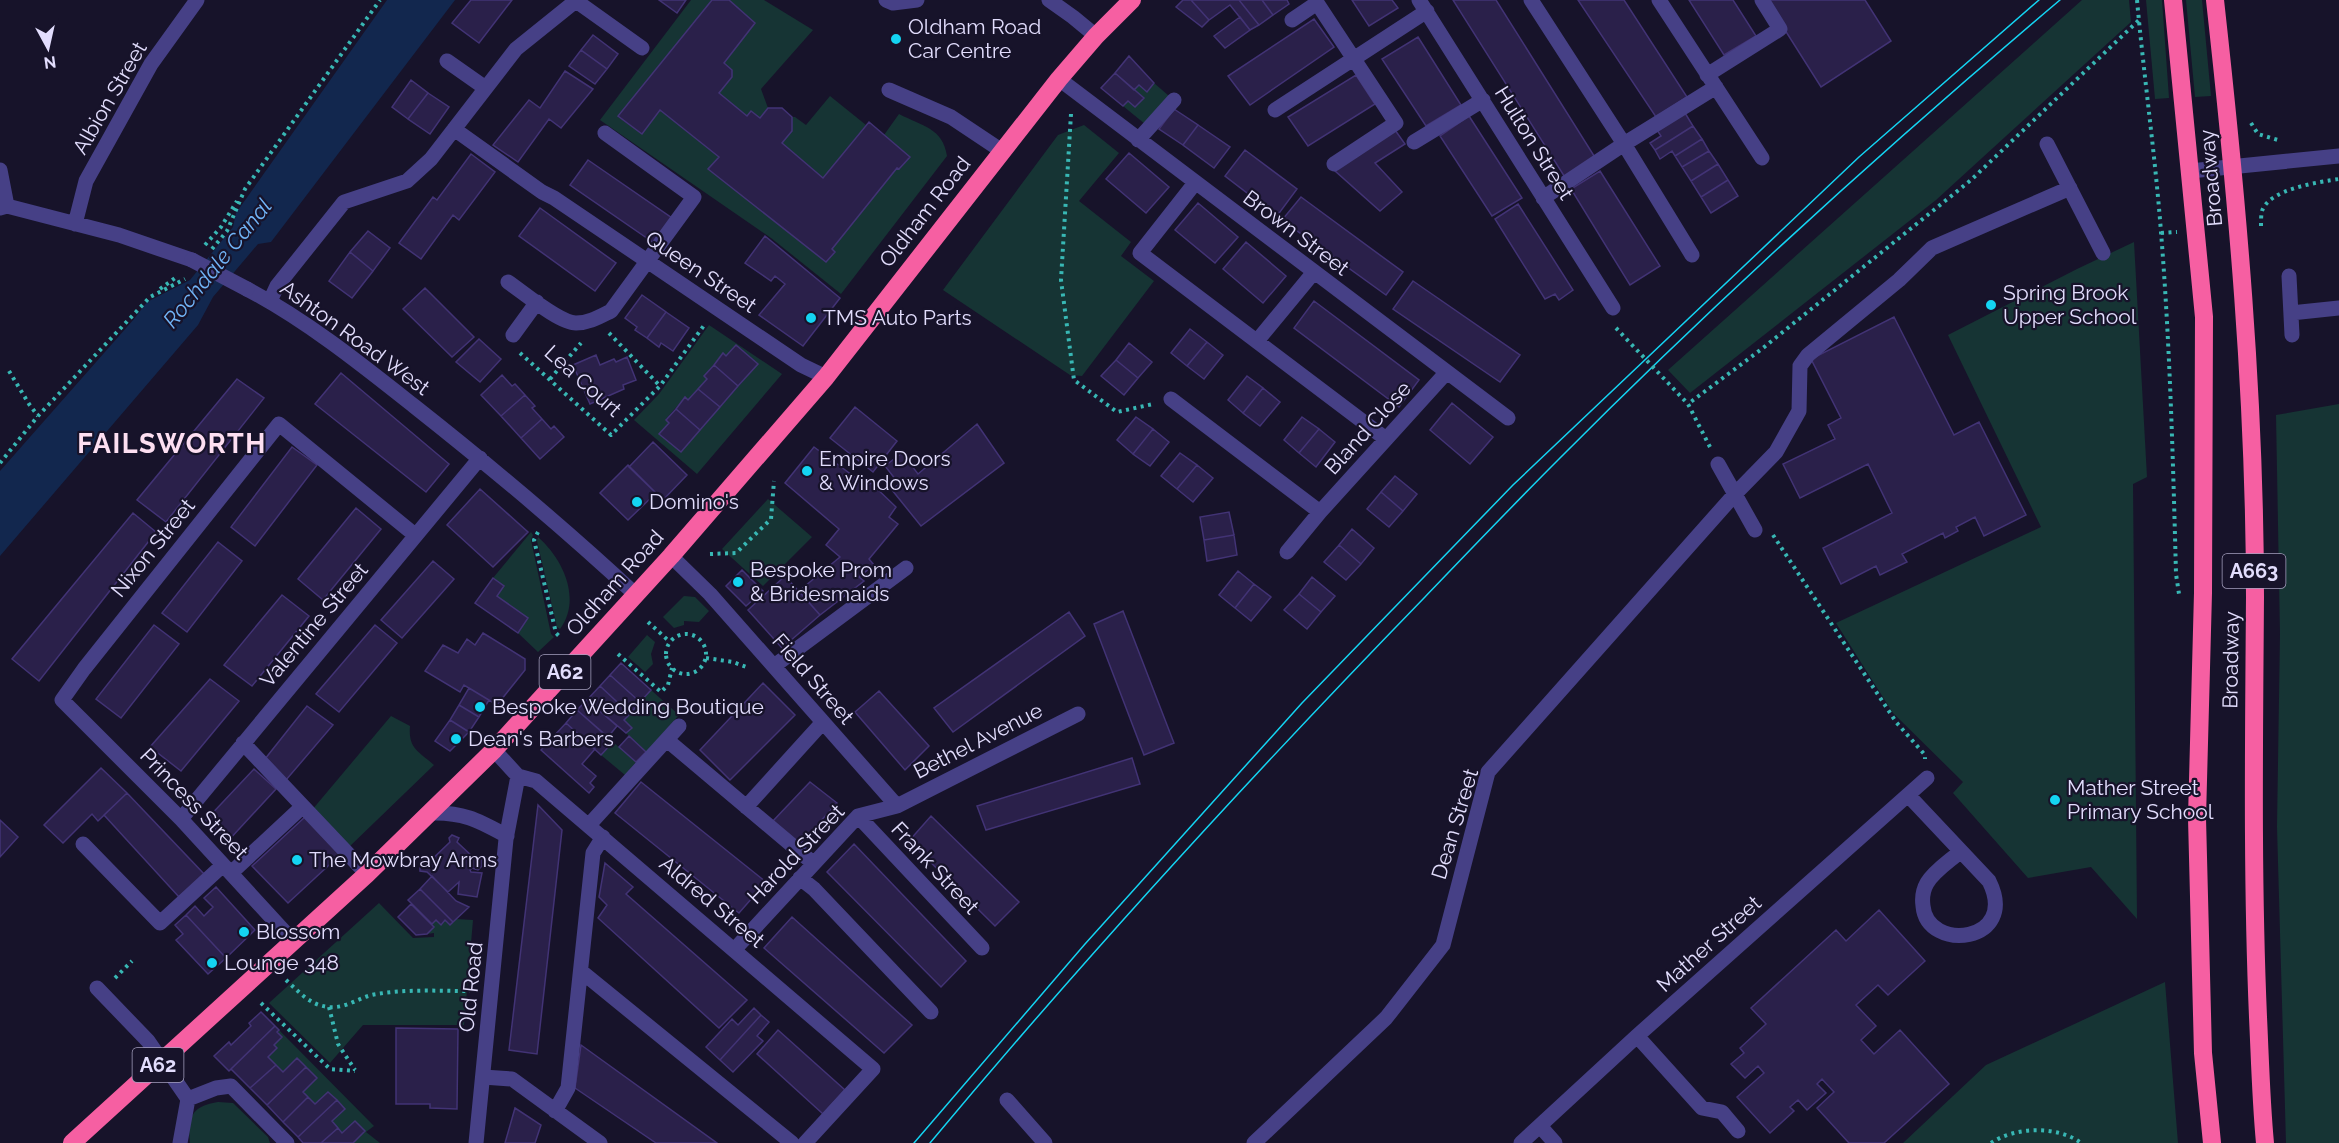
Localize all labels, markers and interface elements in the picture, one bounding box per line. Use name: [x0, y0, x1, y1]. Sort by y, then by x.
place label: Oldham Road Car Centre: [908, 14, 1041, 63]
north arrow: [18, 18, 78, 78]
marker: Oldham Road Car Centre: [889, 32, 903, 46]
street label: Albion Street: [67, 37, 152, 158]
text: N: [43, 52, 57, 73]
street label: Hulton Street: [1490, 81, 1579, 204]
street label: Broadway: [2194, 128, 2227, 228]
street label: Oldham Road: [874, 151, 975, 272]
street label: Brown Street: [1238, 185, 1354, 281]
water label: Rochdale Canal: [157, 193, 277, 333]
street label: Queen Street: [641, 225, 762, 318]
street label: Ashton Road West: [276, 275, 435, 400]
place label: Spring Brook Upper School: [2003, 280, 2137, 329]
marker: Spring Brook Upper School: [1984, 298, 1998, 312]
place label: TMS Auto Parts: [823, 305, 972, 330]
marker: TMS Auto Parts: [804, 311, 818, 325]
street label: Lea Court: [540, 340, 627, 422]
street label: Bland Close: [1319, 376, 1416, 479]
district label: FAILSWORTH: [77, 428, 267, 459]
place label: Empire Doors & Windows: [819, 446, 951, 495]
marker: Empire Doors & Windows: [800, 464, 814, 478]
place label: Domino's: [649, 489, 739, 514]
street label: Nixon Street: [105, 493, 200, 602]
marker: Domino's: [630, 495, 644, 509]
street label: Oldham Road: [561, 525, 669, 641]
road number: A663: [2222, 554, 2286, 588]
street label: Valentine Street: [254, 557, 373, 692]
place label: Bespoke Prom & Bridesmaids: [750, 557, 892, 606]
marker: Bespoke Prom & Bridesmaids: [731, 575, 745, 589]
street label: Broadway: [2217, 611, 2244, 709]
street label: Field Street: [767, 628, 859, 729]
road number: A62: [540, 655, 590, 689]
place label: Bespoke Wedding Boutique: [492, 694, 764, 719]
street label: Bethel Avenue: [909, 697, 1046, 784]
marker: Bespoke Wedding Boutique: [473, 700, 487, 714]
place label: Dean's Barbers: [468, 726, 614, 751]
marker: Dean's Barbers: [449, 732, 463, 746]
street label: Princess Street: [135, 743, 254, 864]
street label: Dean Street: [1426, 765, 1483, 882]
place label: Mather Street Primary School: [2067, 775, 2214, 824]
marker: Mather Street Primary School: [2048, 793, 2062, 807]
street label: Harold Street: [742, 799, 849, 909]
street label: Frank Street: [886, 816, 985, 919]
place label: The Mowbray Arms: [309, 847, 497, 872]
street label: Aldred Street: [655, 851, 770, 953]
marker: The Mowbray Arms: [290, 853, 304, 867]
street label: Mather Street: [1651, 890, 1766, 997]
place label: Blossom: [256, 919, 340, 944]
marker: Blossom: [237, 925, 251, 939]
street label: Old Road: [453, 941, 488, 1033]
place label: Lounge 348: [224, 950, 339, 975]
marker: Lounge 348: [205, 956, 219, 970]
road number: A62: [132, 1048, 184, 1082]

